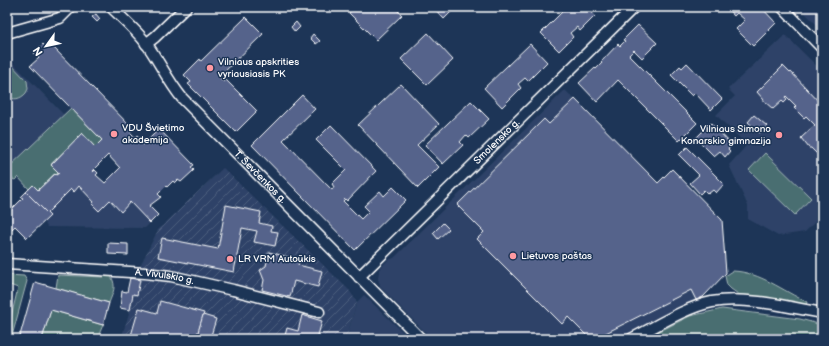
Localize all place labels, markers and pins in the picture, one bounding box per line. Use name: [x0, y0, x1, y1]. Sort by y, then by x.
place label: Vilniaus apskrities vyriausiasis PK: [217, 56, 299, 80]
marker: Vilniaus apskrities vyriausiasis PK: [205, 63, 215, 73]
place label: VDU Švietimo akademija: [122, 122, 185, 146]
place label: Vilniaus Simono Konarskio gimnazija: [681, 123, 771, 147]
marker: VDU Švietimo akademija: [109, 129, 119, 139]
marker: Vilniaus Simono Konarskio gimnazija: [774, 130, 784, 140]
place label: Lietuvos paštas: [521, 250, 592, 262]
marker: Lietuvos paštas: [508, 251, 518, 261]
place label: LR VRM Autoūkis: [238, 253, 316, 265]
marker: LR VRM Autoūkis: [225, 254, 235, 264]

